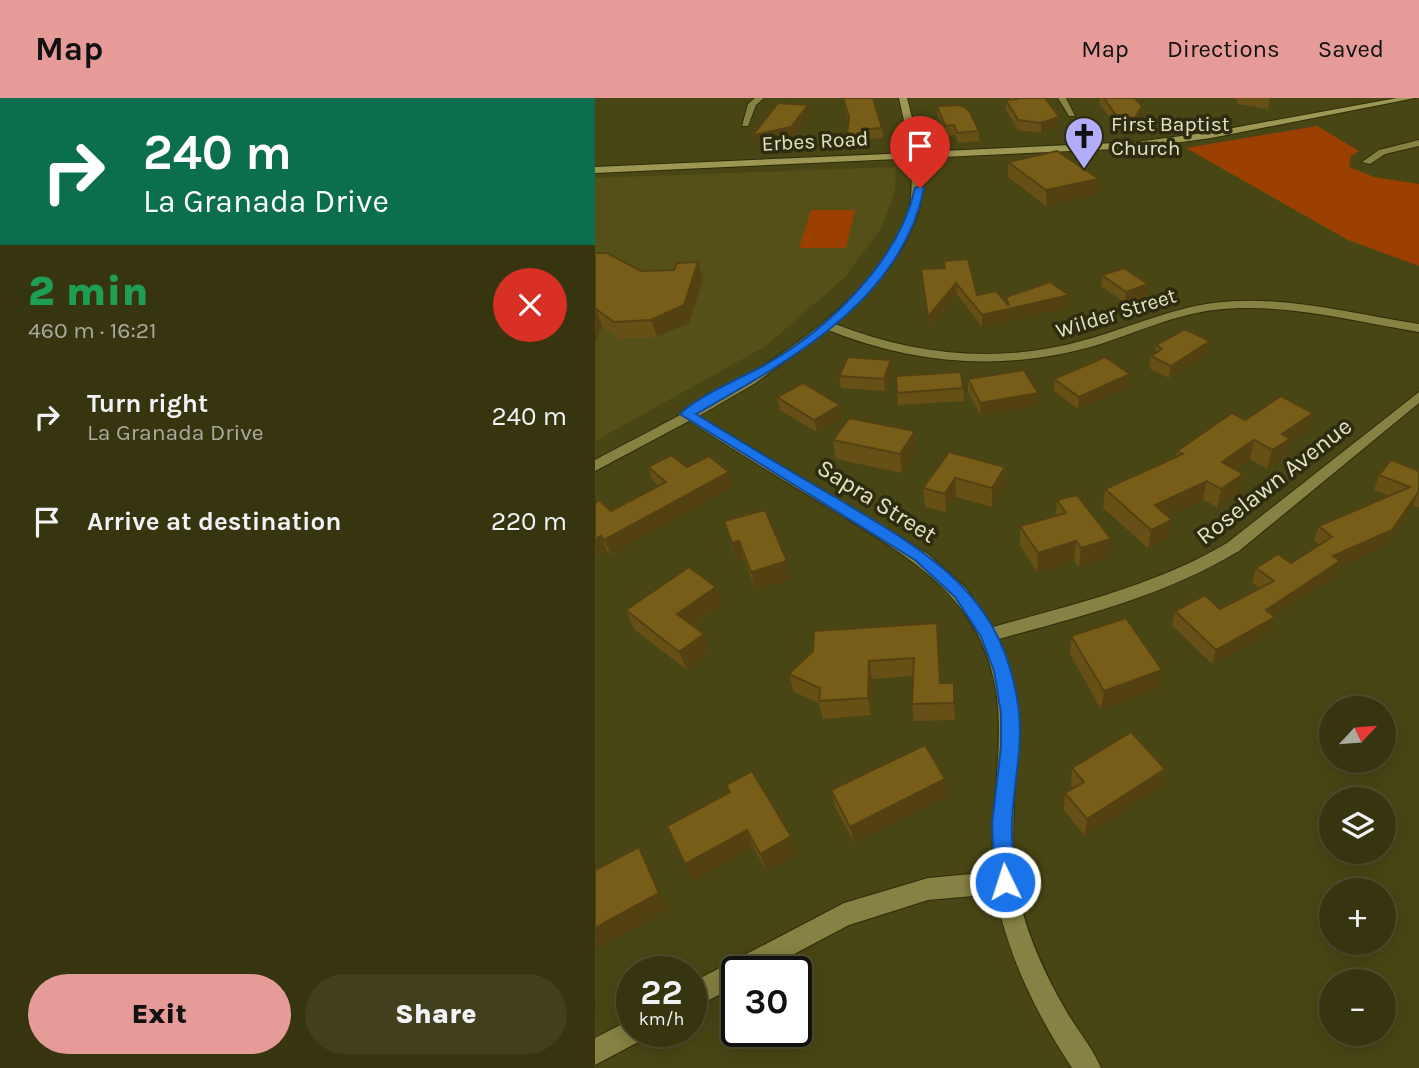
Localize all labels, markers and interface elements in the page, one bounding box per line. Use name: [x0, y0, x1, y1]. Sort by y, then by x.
text: Map: [35, 30, 103, 68]
text: Map: [1081, 35, 1129, 63]
text: Directions: [1167, 35, 1280, 63]
text: Saved: [1318, 35, 1384, 63]
place label: First Baptist Church: [1111, 112, 1230, 160]
church icon: First Baptist Church: [1063, 115, 1105, 170]
pin: [890, 116, 950, 188]
text: 240 m: [143, 124, 292, 181]
icon: right: [28, 126, 119, 217]
street label: Erbes Road: [761, 126, 869, 156]
icon: arrive: [901, 127, 939, 165]
text: La Granada Drive: [143, 183, 389, 220]
text: 2 min: [28, 266, 148, 316]
button: close: [493, 268, 567, 342]
street label: Wilder Street: [1053, 283, 1179, 343]
text: 460 m · 16:21: [28, 317, 157, 344]
text: Turn right: [87, 388, 208, 419]
icon: right: [28, 398, 66, 436]
text: 240 m: [491, 401, 567, 432]
street label: Roselawn Avenue: [1191, 412, 1357, 550]
text: La Granada Drive: [87, 419, 264, 446]
street label: Sapra Street: [812, 453, 942, 549]
icon: arrive: [28, 503, 66, 541]
text: Arrive at destination: [87, 506, 341, 537]
text: 220 m: [491, 506, 567, 537]
north arrow: [1319, 696, 1397, 774]
map controls: [1319, 696, 1396, 1046]
button: layers: [1319, 787, 1396, 864]
position arrow: [968, 845, 1042, 919]
button: +: [1319, 878, 1396, 955]
speed limit sign: 30: [721, 956, 812, 1047]
button: −: [1319, 969, 1396, 1046]
text: 22: [640, 972, 683, 1013]
button: Exit: [28, 974, 291, 1054]
button: Share: [305, 974, 567, 1054]
text: km/h: [639, 1008, 684, 1030]

